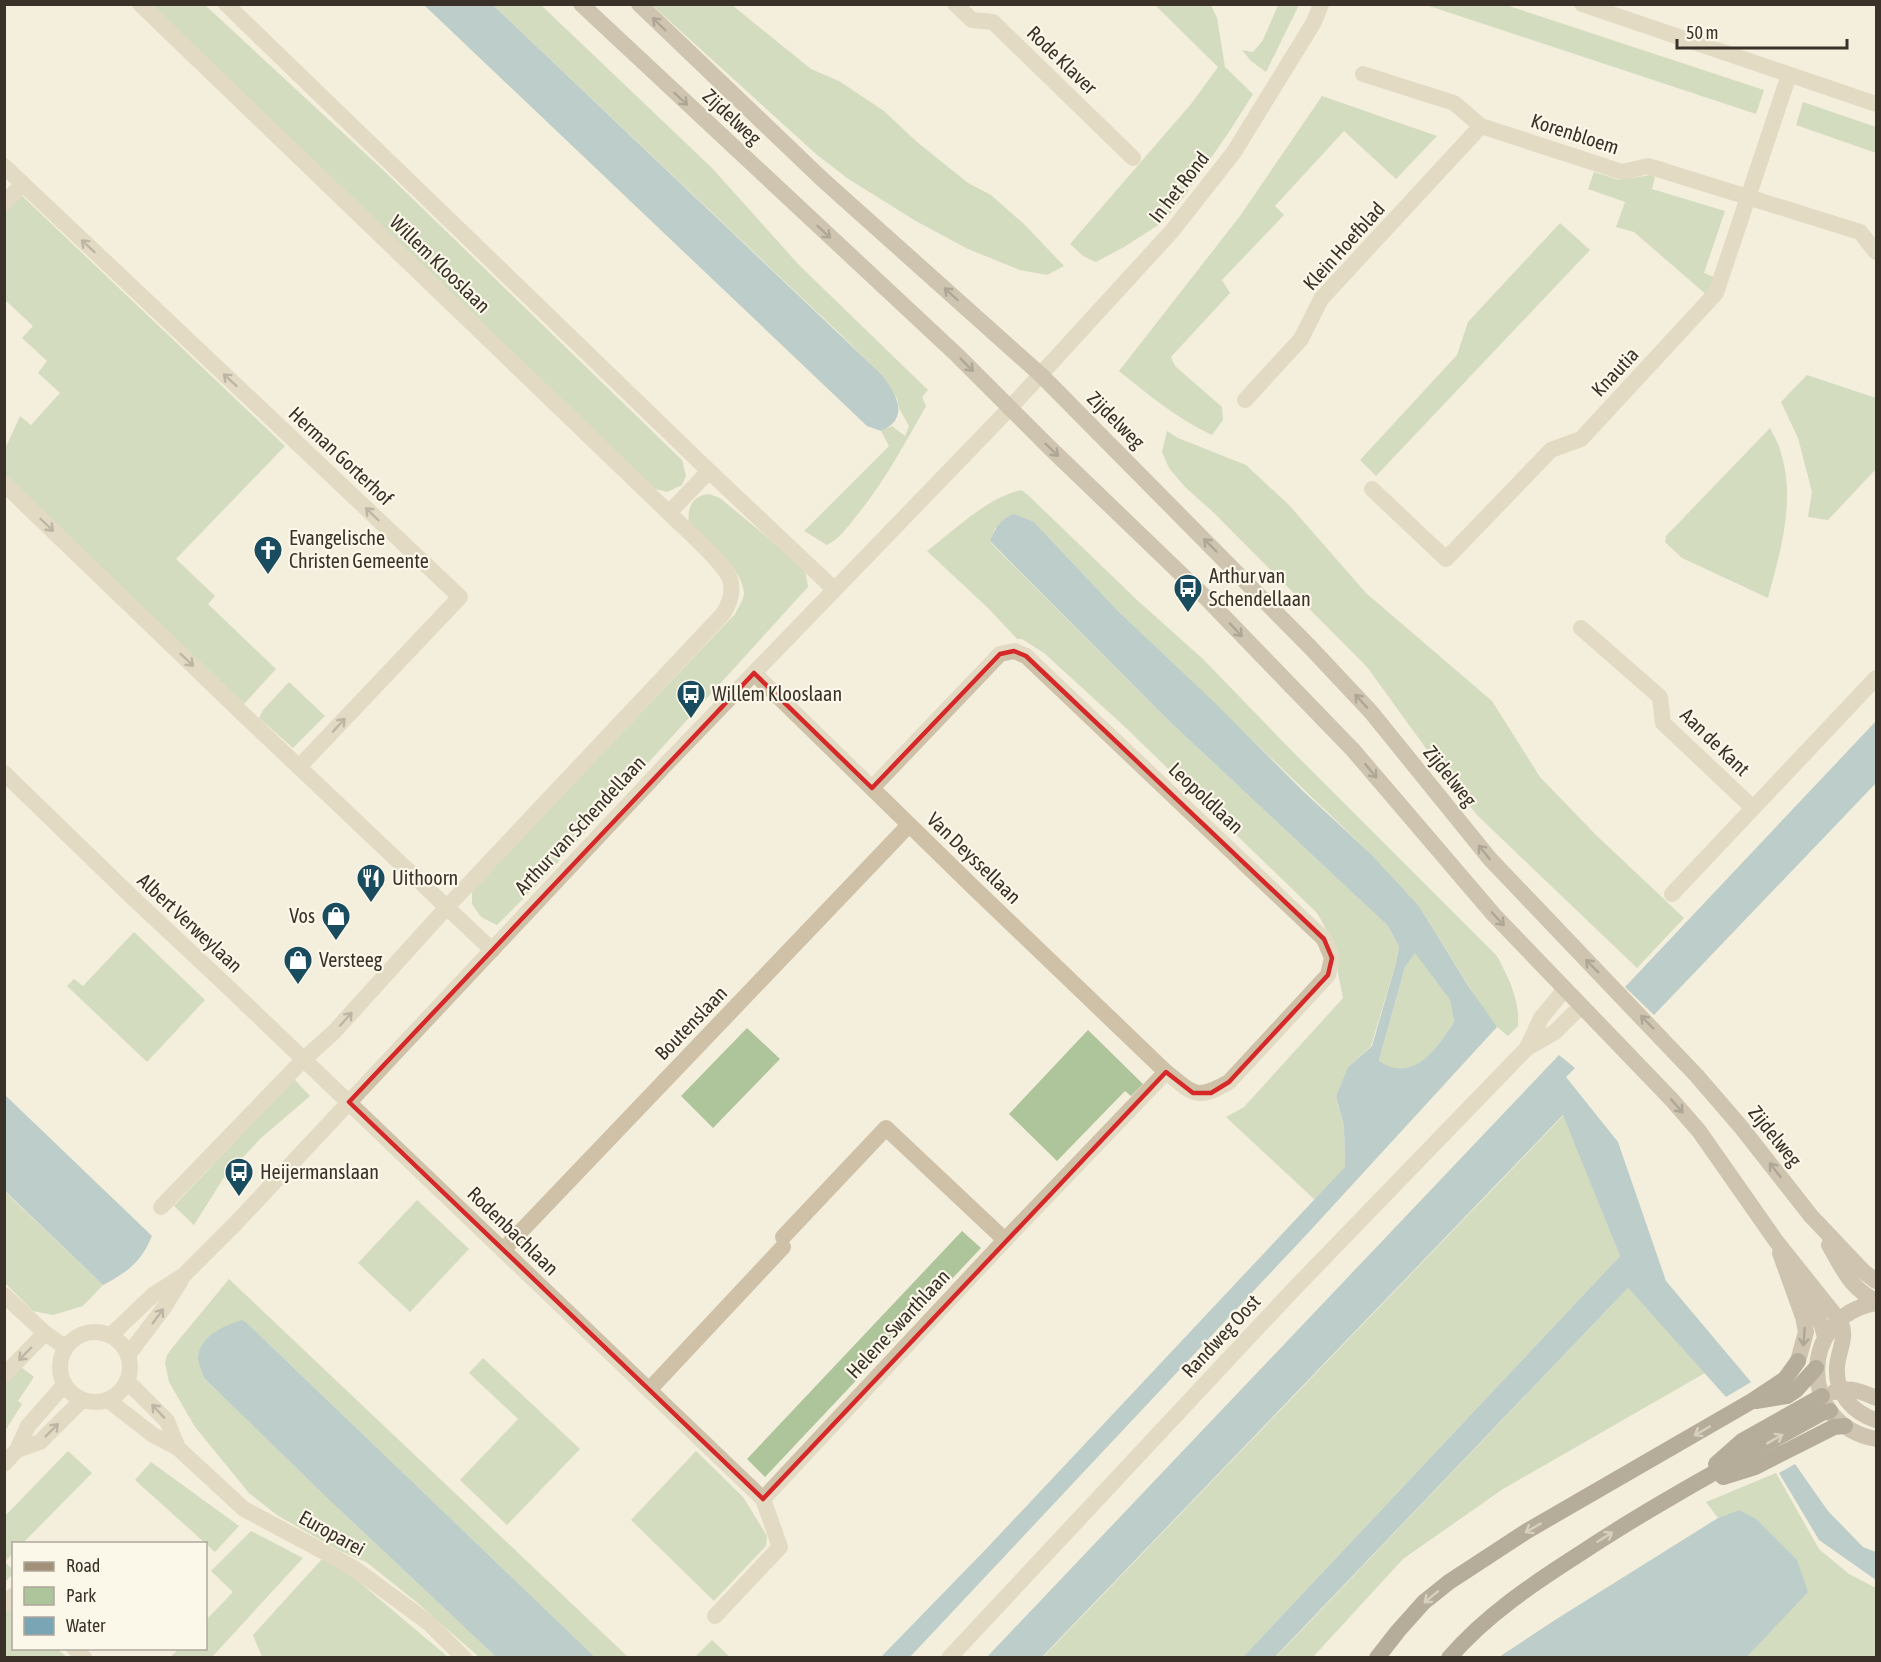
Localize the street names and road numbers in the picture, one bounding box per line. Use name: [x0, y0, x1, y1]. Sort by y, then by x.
street label: Rode Klaver: [1023, 21, 1103, 99]
street label: Zijdelweg: [698, 84, 767, 150]
street label: Korenbloem: [1528, 109, 1622, 159]
street label: In het Rond: [1144, 147, 1213, 227]
street label: Klein Hoefblad: [1298, 197, 1389, 294]
street label: Willem Klooslaan: [386, 210, 495, 317]
street label: Knautia: [1586, 343, 1643, 401]
street label: Zijdelweg: [1083, 386, 1150, 453]
street label: Herman Gorterhof: [285, 402, 398, 510]
street label: Aan de Kant: [1676, 703, 1755, 780]
street label: Zijdelweg: [1419, 741, 1482, 811]
street label: Arthur van Schendellaan: [510, 751, 650, 899]
street label: Leopoldlaan: [1164, 757, 1248, 838]
street label: Van Deyssellaan: [923, 807, 1026, 908]
street label: Albert Verweylaan: [133, 868, 247, 977]
street label: Boutenslaan: [650, 981, 731, 1064]
street label: Zijdelweg: [1744, 1101, 1807, 1171]
street label: Rodenbachlaan: [463, 1182, 563, 1280]
street label: Helene Swarthlaan: [841, 1264, 954, 1383]
street label: Randweg Oost: [1177, 1289, 1265, 1382]
street label: Europarei: [295, 1505, 369, 1560]

